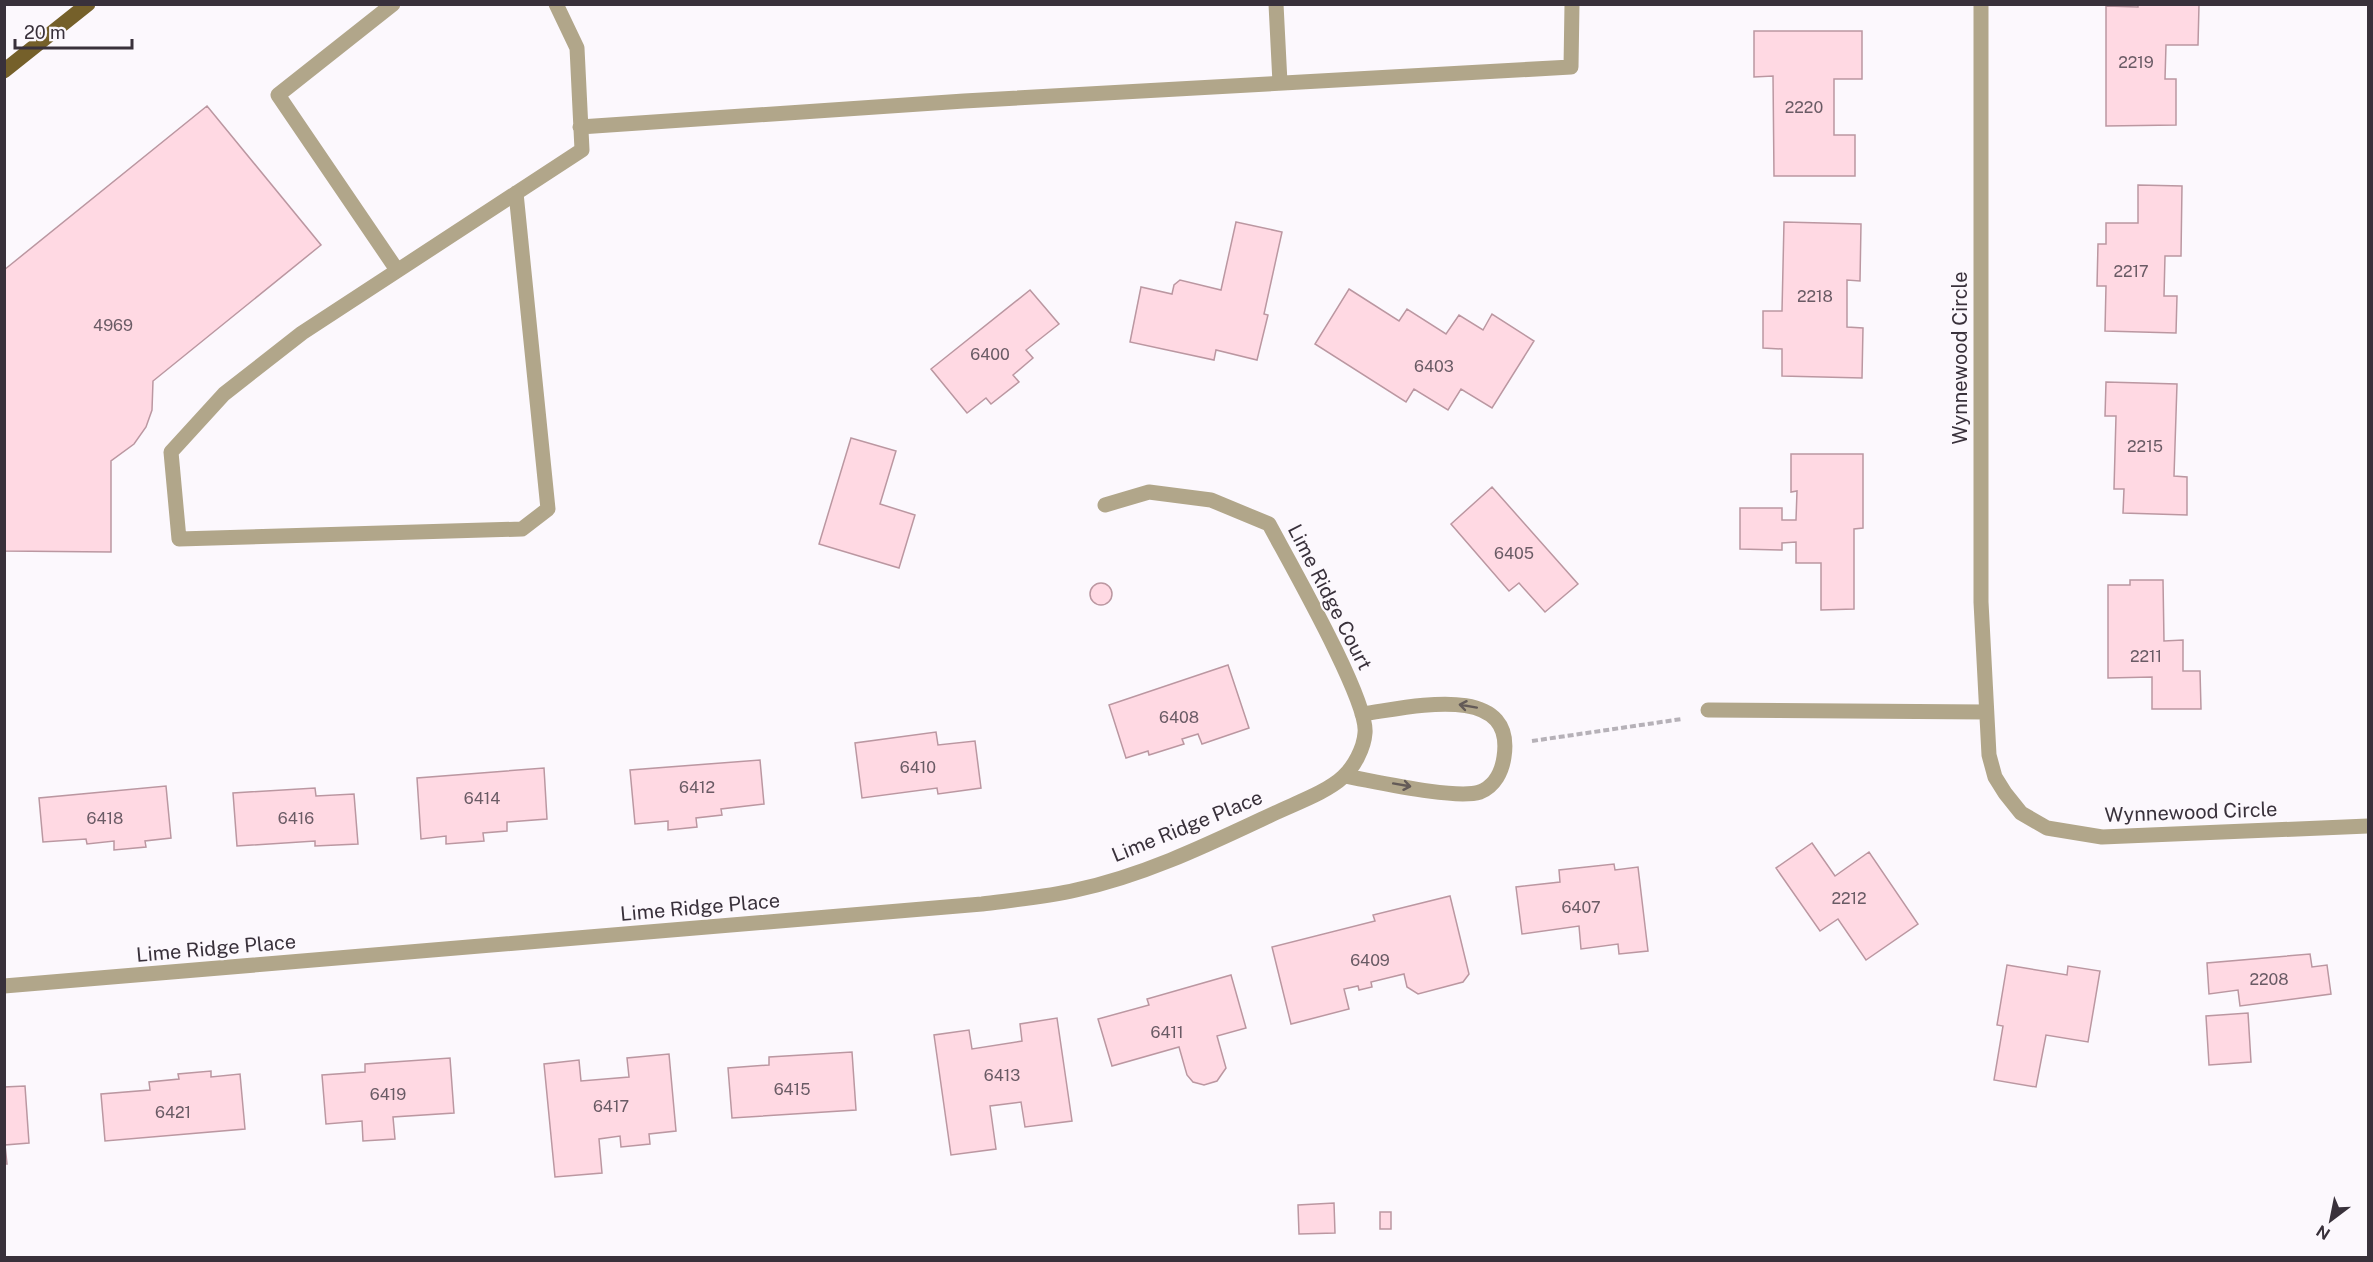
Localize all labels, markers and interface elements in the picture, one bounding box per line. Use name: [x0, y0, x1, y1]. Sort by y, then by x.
scale bar: [15, 12, 132, 50]
text: 20 m: [24, 22, 66, 43]
house number: 2219: [2118, 53, 2154, 72]
house number: 2220: [1785, 98, 1823, 117]
house number: 2217: [2113, 262, 2149, 281]
street label: Wynnewood Circle: [1948, 272, 1972, 444]
house number: 2218: [1797, 287, 1833, 306]
house number: 4969: [93, 316, 133, 335]
house number: 6400: [970, 345, 1010, 364]
house number: 6403: [1414, 357, 1454, 376]
house number: 2215: [2127, 437, 2163, 456]
street label: Lime Ridge Court: [1283, 520, 1377, 674]
house number: 6405: [1494, 544, 1534, 563]
house number: 2211: [2130, 647, 2162, 666]
one-way arrow: [1459, 700, 1478, 711]
house number: 6408: [1159, 708, 1199, 727]
house number: 6410: [900, 758, 936, 777]
house number: 6412: [679, 778, 715, 797]
one-way arrow: [1392, 780, 1412, 791]
street label: Lime Ridge Place: [1108, 785, 1266, 867]
house number: 6414: [464, 789, 500, 808]
street label: Wynnewood Circle: [2104, 797, 2278, 827]
house number: 6418: [87, 809, 123, 828]
house number: 6416: [278, 809, 314, 828]
street label: Lime Ridge Place: [619, 888, 781, 926]
house number: 2212: [1831, 889, 1867, 908]
house number: 6407: [1561, 898, 1601, 917]
street label: Lime Ridge Place: [135, 929, 297, 967]
house number: 6409: [1350, 951, 1390, 970]
house number: 2208: [2249, 970, 2289, 989]
house number: 6411: [1150, 1023, 1184, 1042]
house number: 6413: [984, 1066, 1020, 1085]
house number: 6415: [774, 1080, 810, 1099]
house number: 6419: [370, 1085, 406, 1104]
house number: 6417: [593, 1097, 629, 1116]
house number: 6421: [155, 1103, 191, 1122]
north arrow: [2301, 1190, 2361, 1250]
text: N: [2313, 1221, 2334, 1244]

